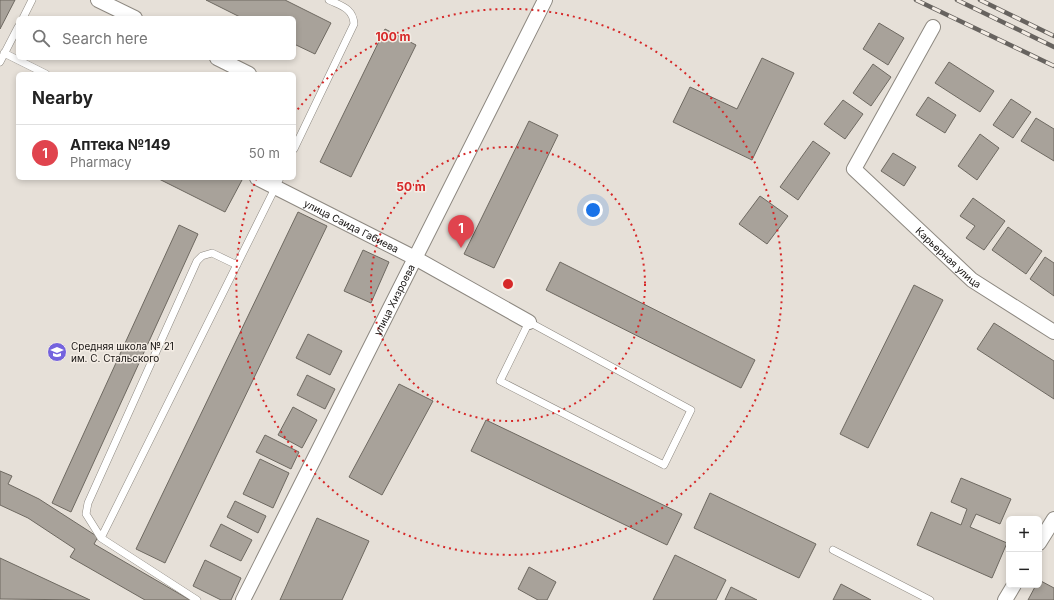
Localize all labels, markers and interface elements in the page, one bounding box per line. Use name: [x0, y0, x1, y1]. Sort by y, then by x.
search box: [16, 16, 296, 60]
icon: search: [30, 27, 52, 49]
text: Search here: [62, 29, 148, 48]
text: 100 m: [375, 29, 411, 44]
text: Nearby: [32, 88, 93, 108]
text: Аптека №149: [70, 135, 171, 154]
text: 1: [42, 145, 48, 161]
text: 50 m: [249, 145, 280, 161]
text: Pharmacy: [70, 154, 132, 170]
text: 50 m: [396, 179, 426, 194]
street label: улица Саида Габиева: [302, 197, 401, 255]
your location: [583, 200, 603, 220]
pin: 1: [448, 215, 474, 248]
street label: Карьерная улица: [913, 224, 983, 290]
street label: улица Хизроева: [371, 262, 417, 338]
centre of rings: [501, 277, 515, 291]
place label: Средняя школа № 21 им. С. Стальского: [71, 340, 174, 364]
school or university icon: Средняя школа № 21 им. С. Стальского: [46, 341, 68, 363]
map controls: [1006, 516, 1042, 588]
button: +: [1006, 516, 1042, 552]
button: −: [1006, 552, 1042, 588]

